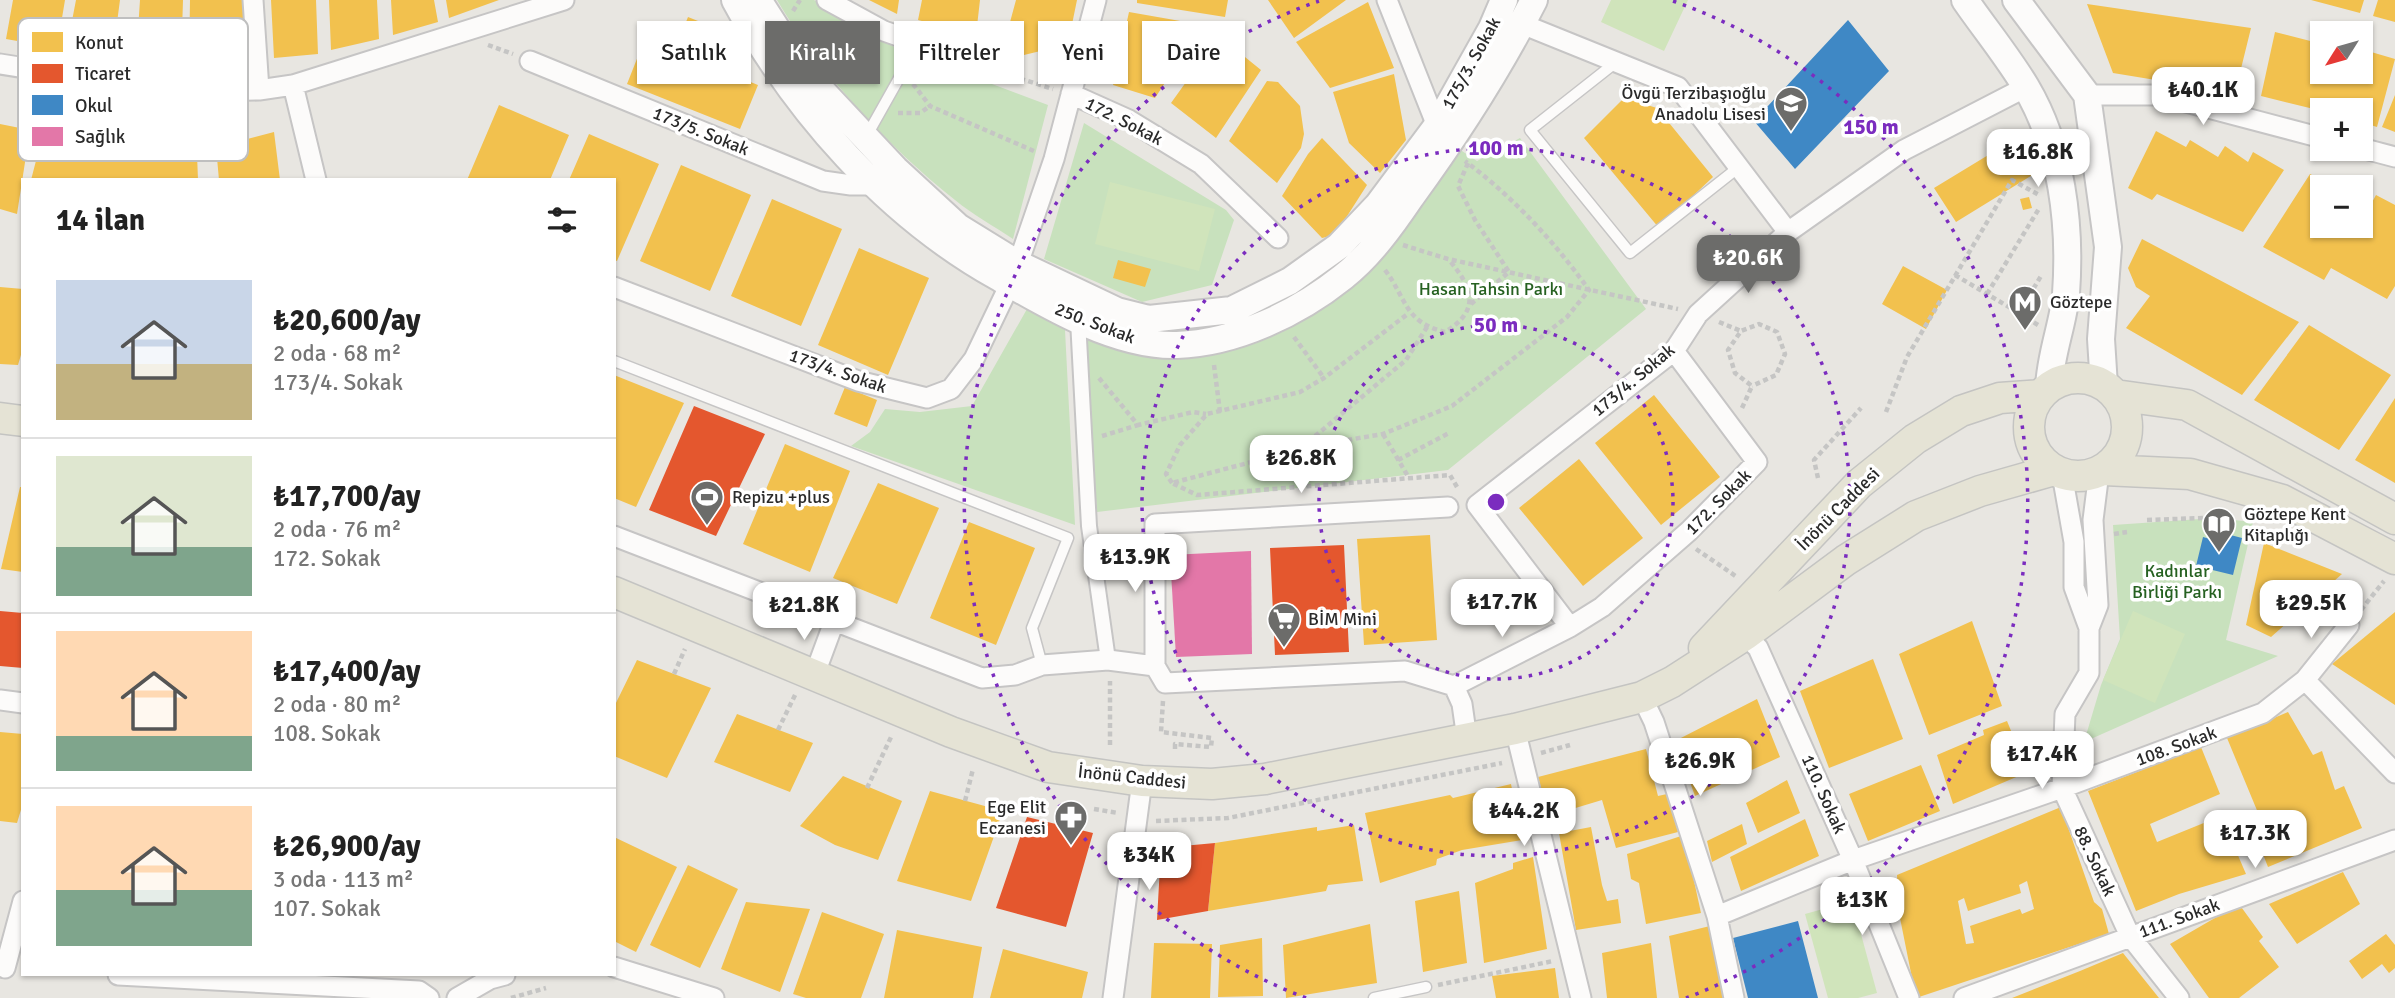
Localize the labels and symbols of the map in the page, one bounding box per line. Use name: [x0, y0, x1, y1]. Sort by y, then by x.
street label: 175/3. Sokak: [1437, 13, 1505, 113]
legend: [18, 18, 248, 161]
north arrow: [2310, 21, 2373, 84]
text: Konut: [75, 31, 124, 55]
text: Ticaret: [75, 62, 131, 86]
pin: ₺40.1K: [2146, 68, 2260, 127]
place label: Övgü Terzibaşıoğlu Anadolu Lisesi: [1622, 82, 1766, 125]
school or university icon: Övgü Terzibaşıoğlu Anadolu Lisesi: [1772, 84, 1810, 133]
street label: 172. Sokak: [1081, 92, 1167, 150]
text: Okul: [75, 94, 113, 118]
street label: 173/5. Sokak: [650, 102, 752, 160]
text: 150 m: [1843, 114, 1899, 140]
text: Sağlık: [75, 125, 126, 149]
pin: ₺16.8K: [1981, 130, 2095, 189]
text: 100 m: [1468, 135, 1524, 161]
pin: ₺20.6K: [1691, 236, 1805, 295]
park label: Hasan Tahsin Parkı: [1419, 278, 1563, 300]
metro station icon: Göztepe: [2006, 283, 2044, 332]
place label: Göztepe: [2050, 291, 2112, 313]
street label: 250. Sokak: [1052, 298, 1138, 348]
text: 50 m: [1474, 312, 1518, 338]
street label: 173/4. Sokak: [1587, 339, 1679, 421]
street label: 173/4. Sokak: [786, 344, 890, 398]
pin: ₺26.8K: [1244, 435, 1358, 495]
street label: İnönü Caddesi: [1792, 463, 1884, 555]
street label: 172. Sokak: [1680, 464, 1756, 540]
sports icon: Repizu +plus: [688, 478, 726, 527]
place label: Repizu +plus: [732, 486, 830, 508]
centre of rings: [1484, 490, 1508, 514]
place label: Göztepe Kent Kitaplığı: [2244, 503, 2346, 546]
library icon: Göztepe Kent Kitaplığı: [2200, 505, 2238, 554]
pin: ₺13.9K: [1078, 534, 1192, 594]
park label: Kadınlar Birliği Parkı: [2132, 560, 2222, 603]
pin: ₺17.7K: [1445, 580, 1559, 639]
pin: ₺29.5K: [2254, 580, 2368, 640]
pin: ₺21.8K: [747, 582, 861, 642]
supermarket icon: BİM Mini: [1265, 600, 1303, 649]
place label: BİM Mini: [1308, 608, 1377, 630]
street label: 108. Sokak: [2133, 721, 2219, 771]
pin: ₺17.4K: [1985, 732, 2099, 791]
pin: ₺26.9K: [1643, 738, 1757, 798]
street label: 110. Sokak: [1797, 751, 1851, 837]
street label: İnönü Caddesi: [1077, 760, 1187, 794]
pin: ₺44.2K: [1467, 788, 1581, 848]
place label: Ege Elit Eczanesi: [979, 796, 1046, 839]
pharmacy icon: Ege Elit Eczanesi: [1052, 798, 1090, 847]
pin: ₺17.3K: [2198, 810, 2312, 870]
street label: 88. Sokak: [2069, 823, 2121, 899]
pin: ₺34K: [1108, 832, 1190, 892]
pin: ₺13K: [1821, 878, 1903, 937]
street label: 111. Sokak: [2136, 893, 2222, 943]

